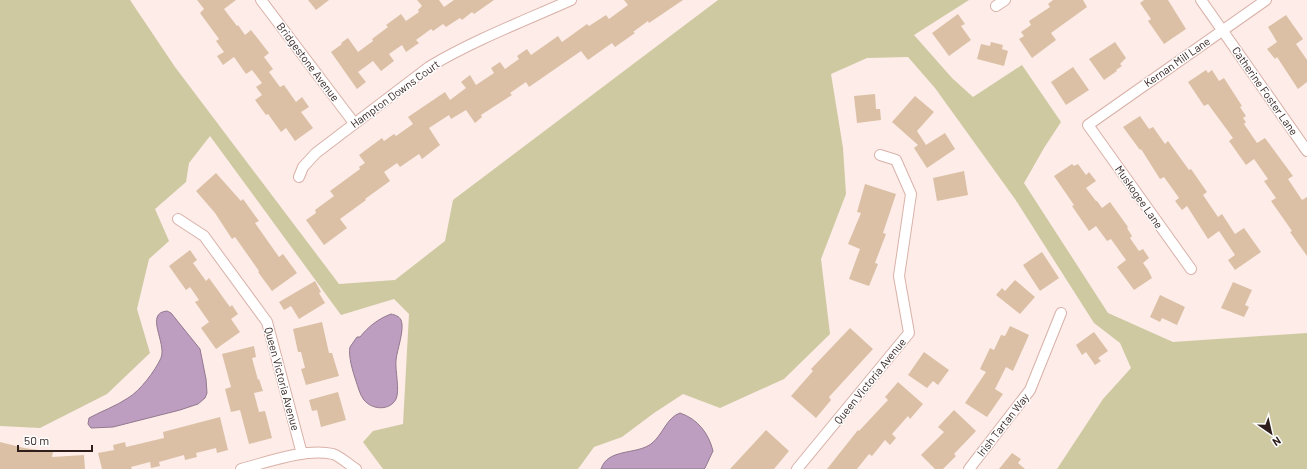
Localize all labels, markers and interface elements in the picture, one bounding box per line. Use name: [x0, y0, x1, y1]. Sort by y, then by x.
street label: Bridgestone Avenue: [275, 20, 342, 104]
street label: Kernan Mill Lane: [1141, 34, 1212, 89]
street label: Catherine Foster Lane: [1230, 44, 1301, 138]
street label: Hampton Downs Court: [348, 57, 442, 130]
street label: Muskogee Lane: [1113, 163, 1166, 231]
street label: Queen Victoria Avenue: [262, 326, 303, 432]
street label: Queen Victoria Avenue: [831, 335, 908, 426]
street label: Irish Tartan Way: [974, 391, 1031, 459]
north arrow: [1251, 413, 1291, 453]
scale bar: [18, 427, 92, 453]
text: 50 m: [24, 433, 49, 447]
text: N: [1270, 434, 1284, 449]

